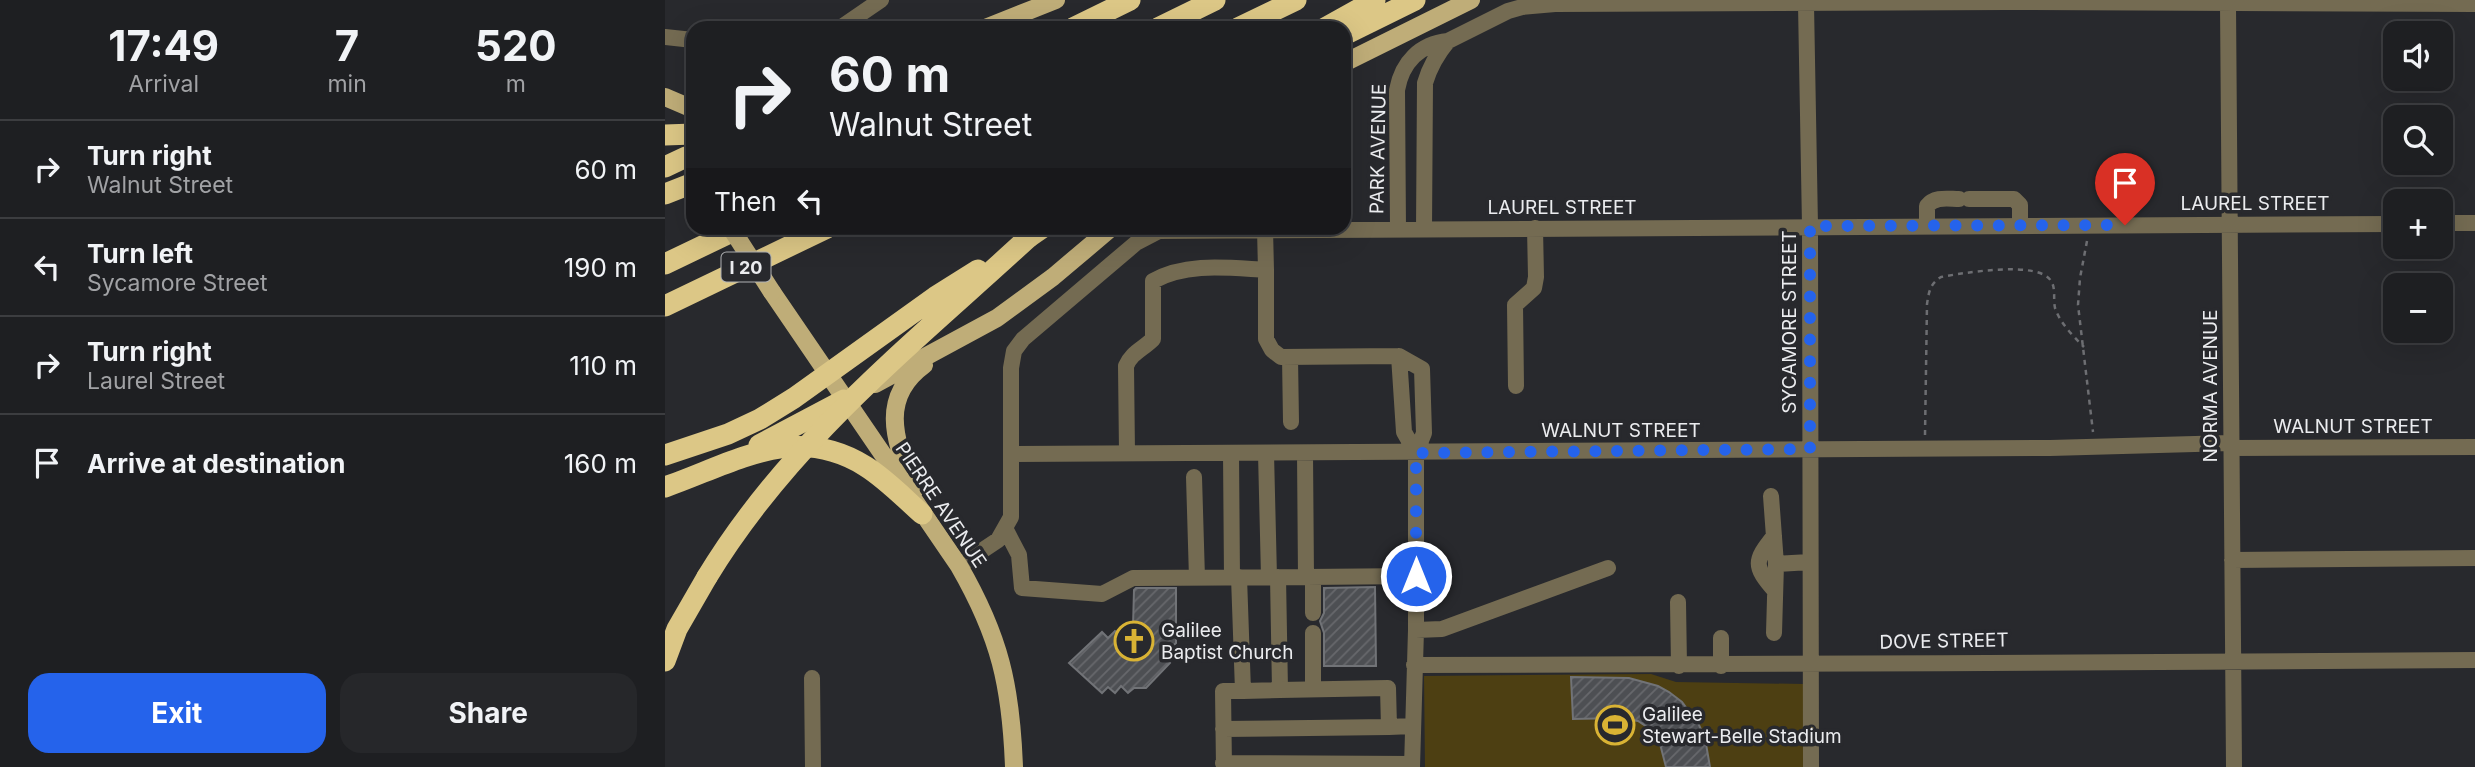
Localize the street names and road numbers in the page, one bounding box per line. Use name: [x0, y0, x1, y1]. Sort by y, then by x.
street label: PARK AVENUE: [1365, 84, 1391, 214]
street label: LAUREL STREET: [2180, 192, 2330, 215]
street label: LAUREL STREET: [1487, 196, 1637, 219]
street label: SYCAMORE STREET: [1778, 230, 1801, 414]
road number: I 20: [721, 253, 771, 282]
street label: NORMA AVENUE: [2199, 310, 2222, 462]
street label: WALNUT STREET: [2273, 415, 2433, 438]
street label: WALNUT STREET: [1541, 419, 1701, 442]
street label: PIERRE AVENUE: [891, 438, 991, 572]
street label: DOVE STREET: [1879, 628, 2009, 654]

